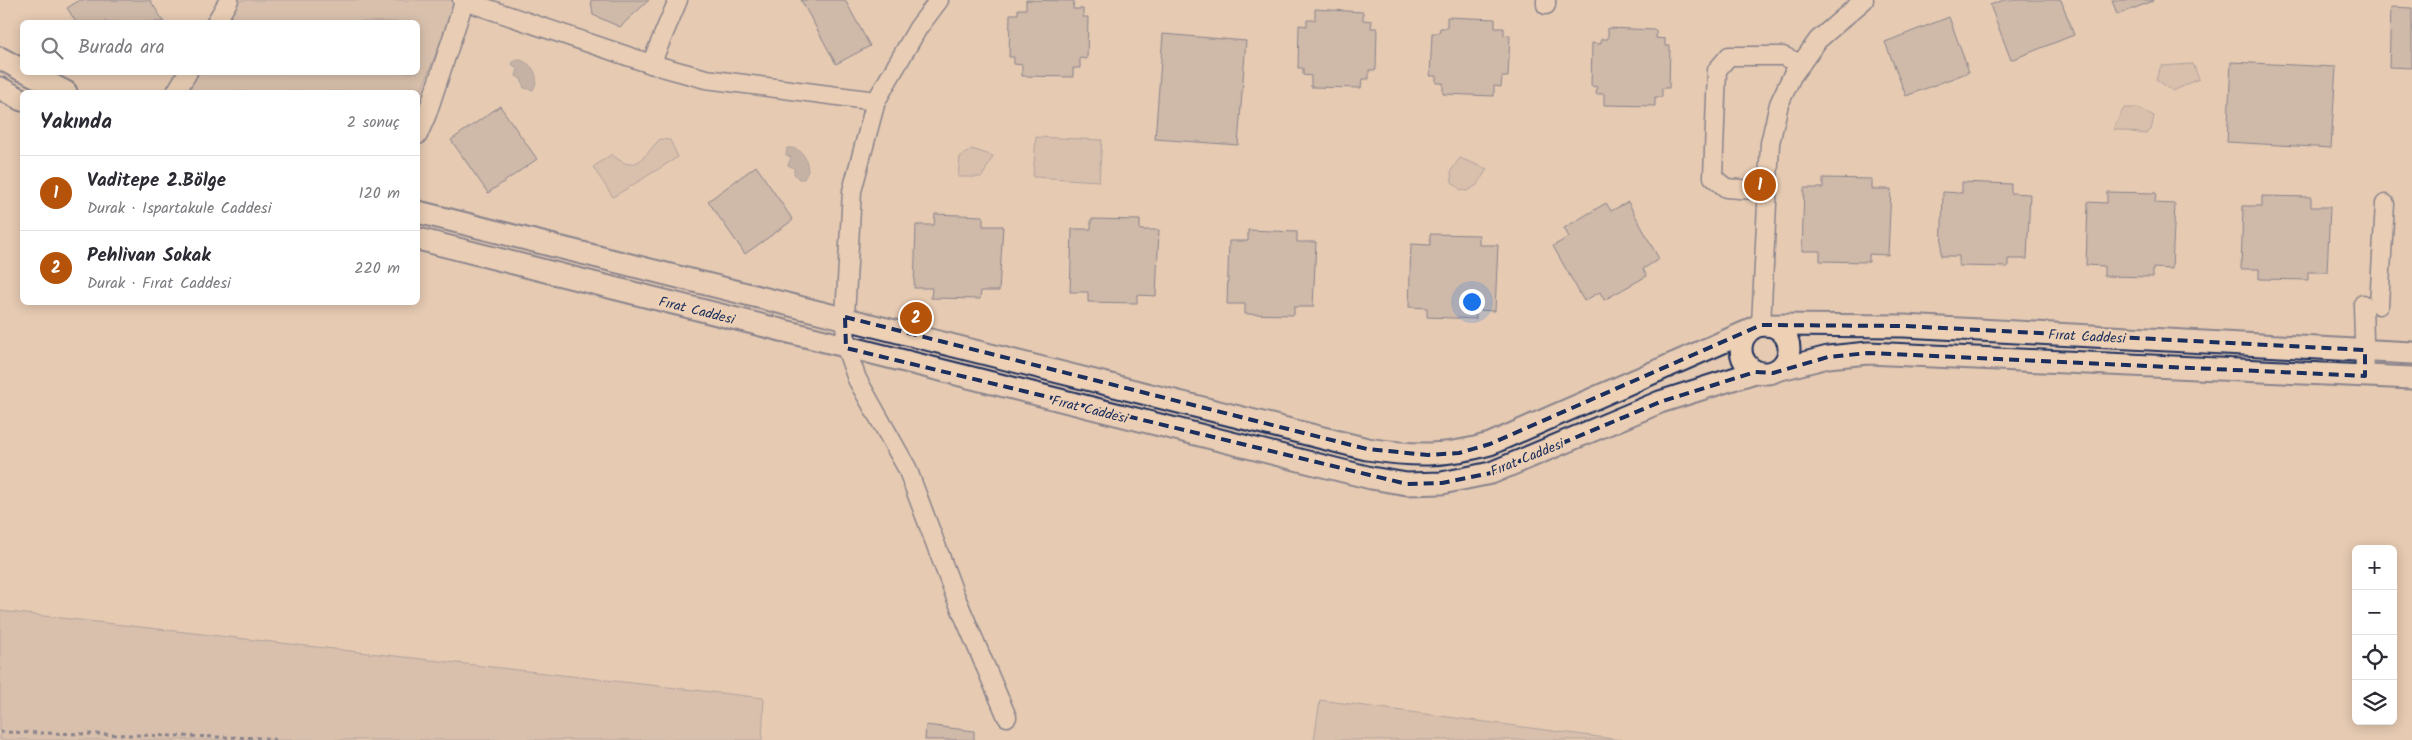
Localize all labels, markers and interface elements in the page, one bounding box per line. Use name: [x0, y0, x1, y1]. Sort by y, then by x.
search box: [20, 20, 420, 75]
text: Burada ara: [78, 33, 165, 63]
icon: search: [38, 34, 66, 62]
text: Yakında: [40, 106, 112, 139]
text: 2 sonuç: [347, 110, 400, 135]
text: Vaditepe 2.Bölge: [87, 166, 226, 196]
pin: 1: [1744, 166, 1776, 204]
text: 1: [54, 181, 58, 206]
text: 120 m: [359, 181, 400, 206]
text: Durak · Ispartakule Caddesi: [87, 196, 271, 221]
text: Pehlivan Sokak: [87, 241, 211, 271]
text: 2: [51, 256, 61, 281]
text: 220 m: [354, 256, 400, 281]
text: Durak · Fırat Caddesi: [87, 271, 231, 296]
your location: [1459, 289, 1485, 315]
street label: Fırat Caddesi: [656, 291, 738, 331]
pin: 2: [900, 299, 932, 337]
street label: Fırat Caddesi: [2048, 324, 2127, 350]
street label: Fırat Caddesi: [1049, 390, 1131, 430]
street label: Fırat Caddesi: [1487, 433, 1568, 483]
map controls: [2352, 545, 2397, 725]
button: +: [2352, 545, 2397, 590]
button: −: [2352, 590, 2397, 635]
button: locate: [2352, 635, 2397, 680]
button: layers: [2352, 680, 2397, 725]

